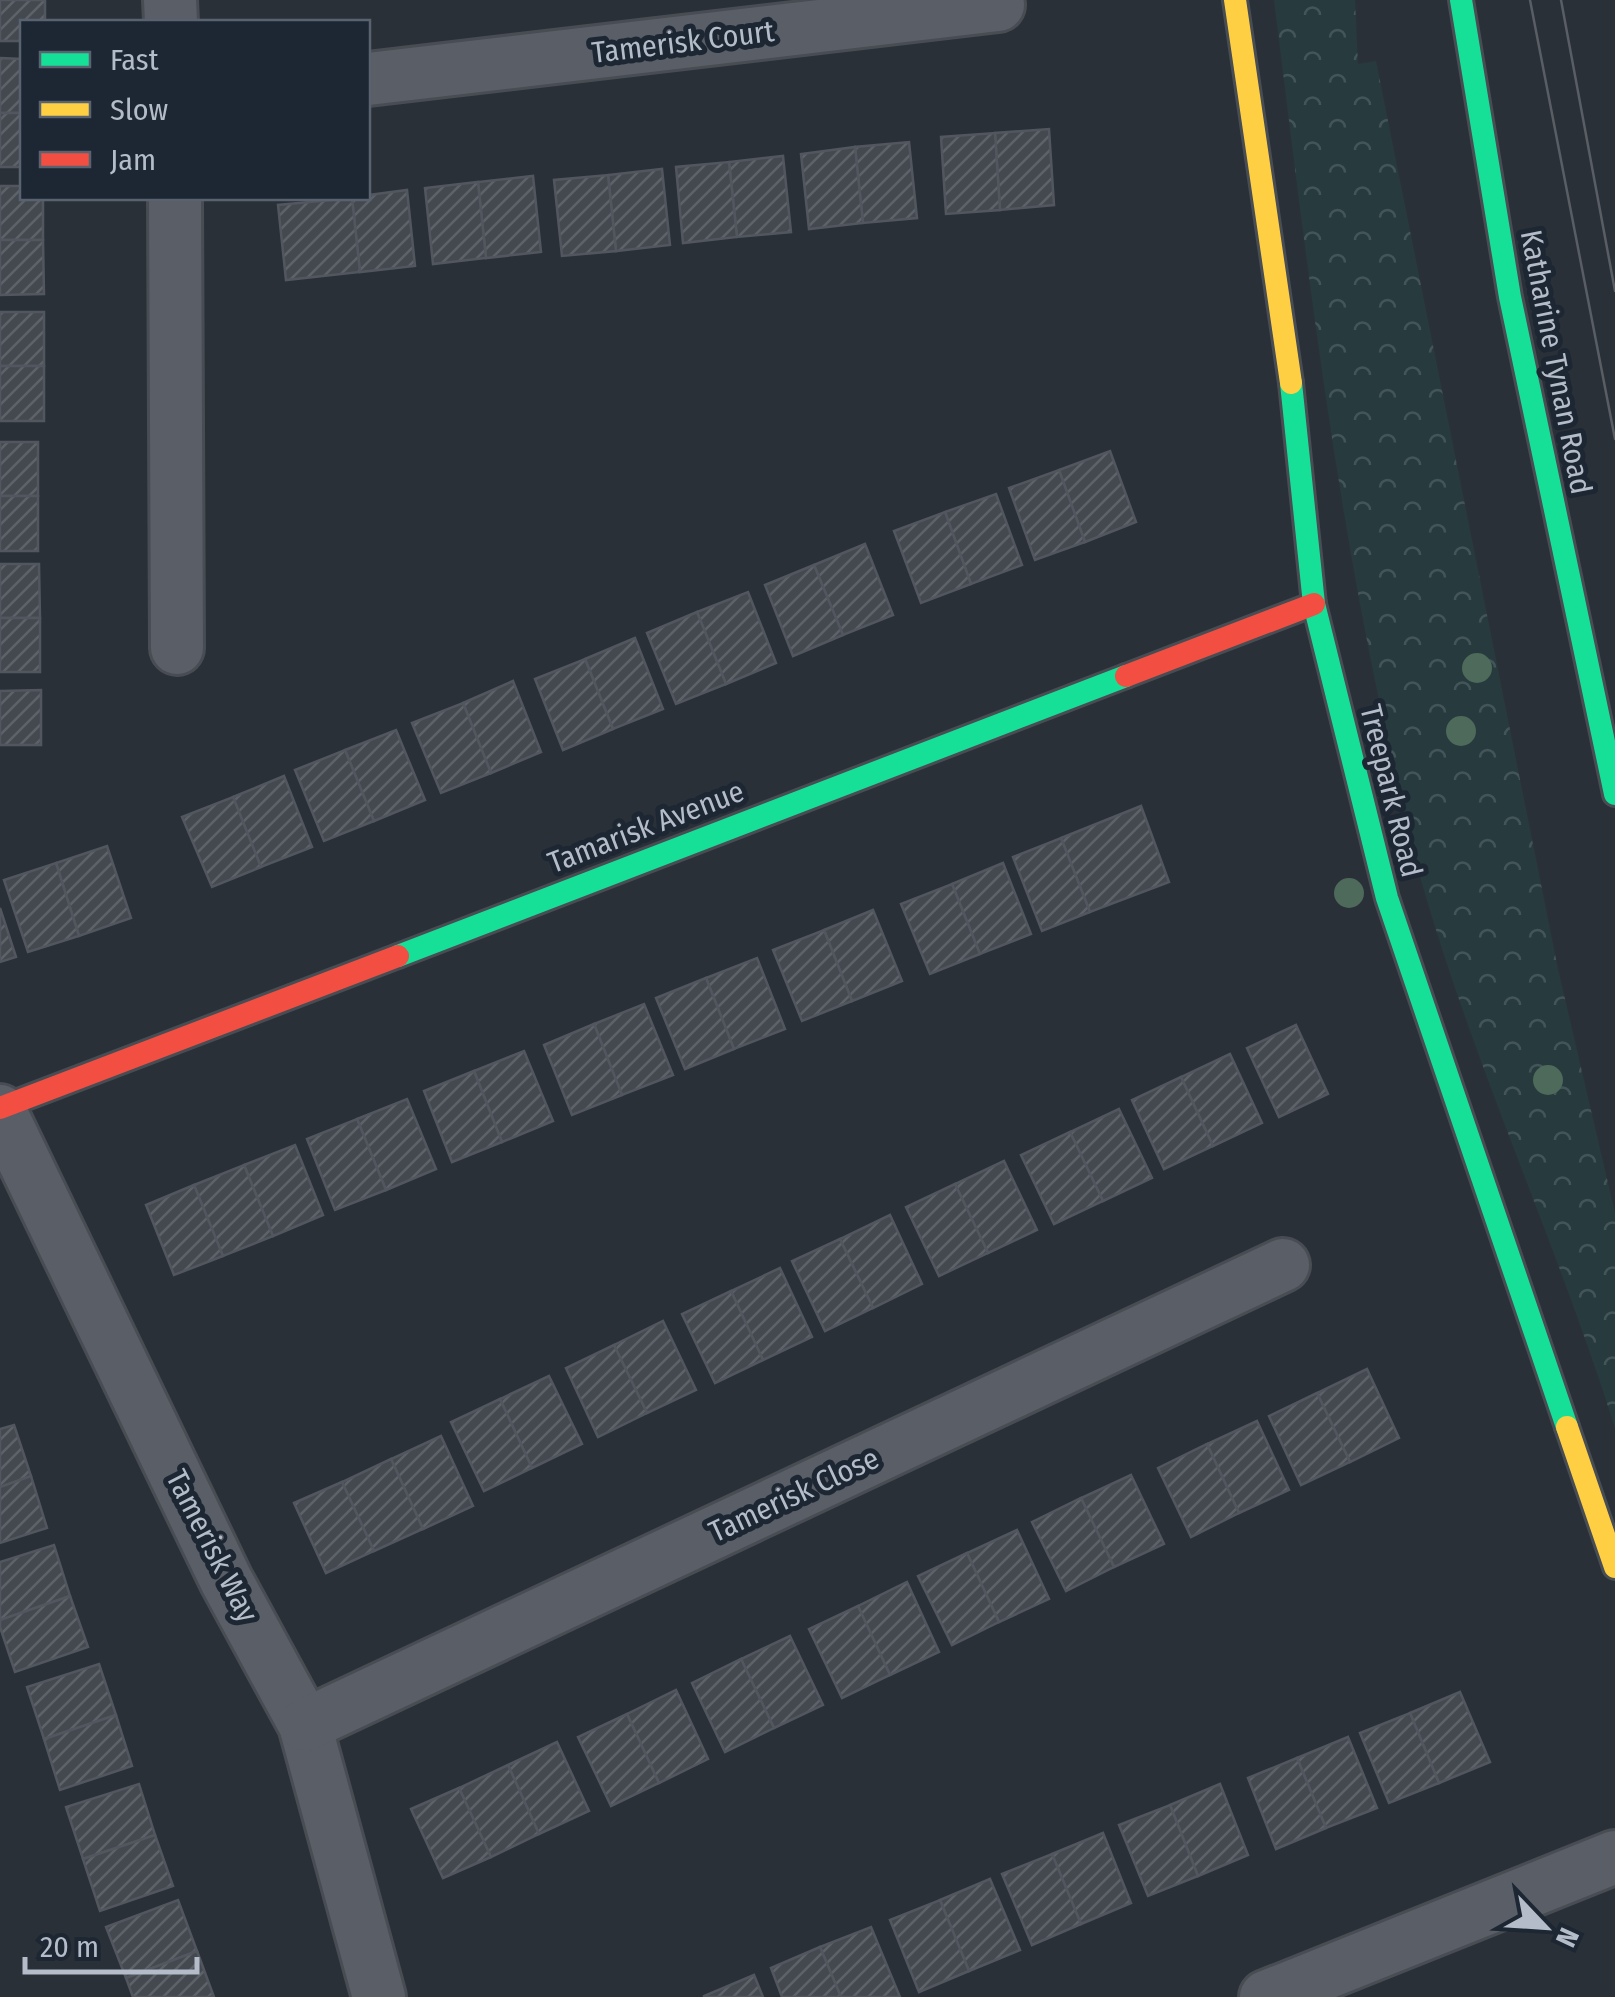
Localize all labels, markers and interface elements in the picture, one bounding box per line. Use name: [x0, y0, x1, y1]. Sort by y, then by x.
street label: Tamerisk Court: [590, 13, 776, 71]
legend: [20, 20, 370, 200]
text: Fast: [110, 42, 159, 78]
text: Slow: [110, 92, 168, 128]
text: Jam: [110, 142, 156, 178]
street label: Katharine Tynan Road: [1513, 227, 1599, 497]
street label: Treepark Road: [1352, 701, 1430, 881]
street label: Tamarisk Avenue: [543, 773, 749, 881]
street label: Tamerisk Close: [703, 1440, 885, 1550]
street label: Tamerisk Way: [158, 1464, 266, 1629]
north arrow: [1495, 1877, 1595, 1977]
scale bar: [25, 1912, 198, 1974]
text: N: [1549, 1923, 1586, 1952]
text: 20 m: [40, 1929, 99, 1965]

